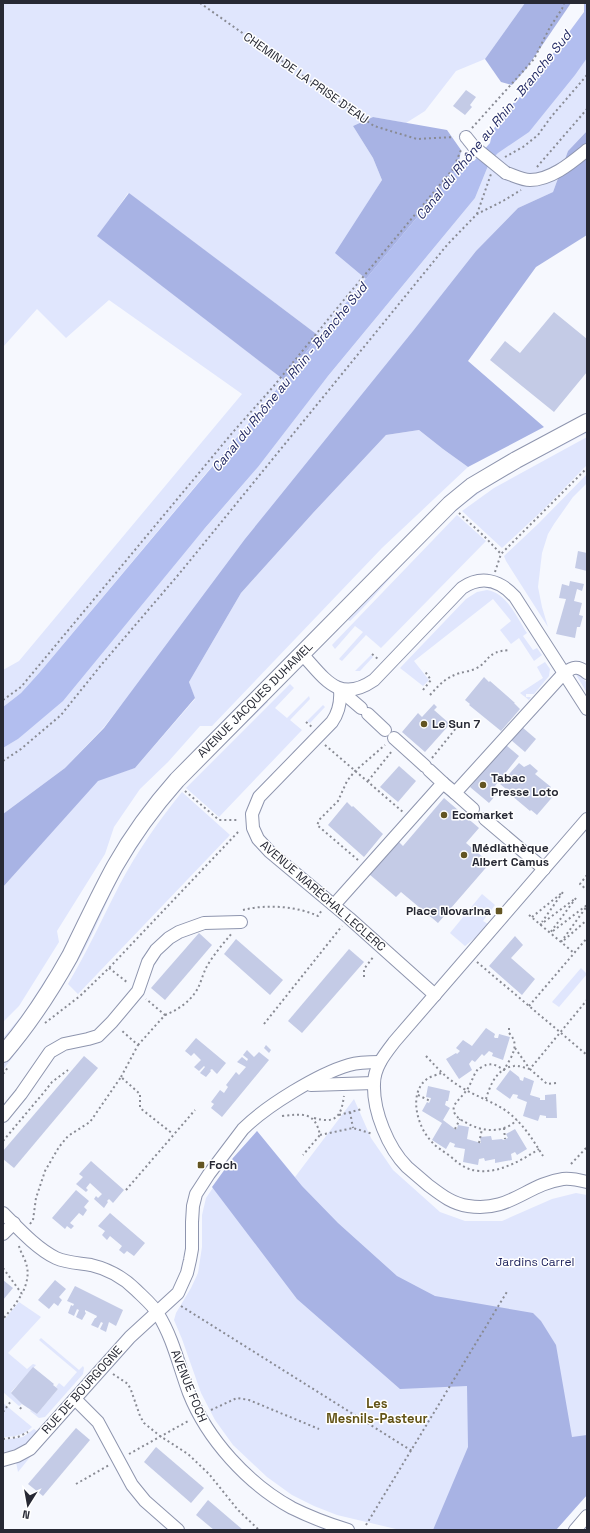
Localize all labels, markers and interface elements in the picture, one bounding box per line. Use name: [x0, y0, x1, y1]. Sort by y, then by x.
water label: Canal du Rhône au Rhin - Branche Sud: [412, 26, 576, 223]
street label: CHEMIN DE LA PRISE D'EAU: [240, 29, 372, 127]
water label: Canal du Rhône au Rhin - Branche Sud: [208, 278, 372, 475]
street label: AVENUE JACQUES DUHAMEL: [194, 638, 317, 761]
place label: Le Sun 7: [432, 716, 481, 732]
marker: Le Sun 7: [419, 719, 429, 729]
place label: Tabac Presse Loto: [491, 770, 559, 800]
marker: Tabac Presse Loto: [478, 780, 488, 790]
place label: Ecomarket: [452, 807, 514, 823]
marker: Ecomarket: [439, 810, 449, 820]
street label: AVENUE MARÉCHAL LECLERC: [257, 837, 389, 955]
place label: Médiathèque Albert Camus: [472, 840, 549, 870]
marker: Médiathèque Albert Camus: [459, 850, 469, 860]
place label: Place Novarina: [406, 903, 491, 919]
marker: Place Novarina: [494, 906, 504, 916]
place label: Foch: [209, 1157, 237, 1173]
marker: Foch: [196, 1160, 206, 1170]
park label: Jardins Carrel: [496, 1254, 574, 1270]
street label: RUE DE BOURGOGNE: [38, 1342, 126, 1437]
street label: AVENUE FOCH: [167, 1347, 211, 1425]
district label: Les Mesnils-Pasteur: [326, 1395, 428, 1427]
north arrow: [8, 1485, 48, 1525]
text: N: [21, 1507, 31, 1522]

